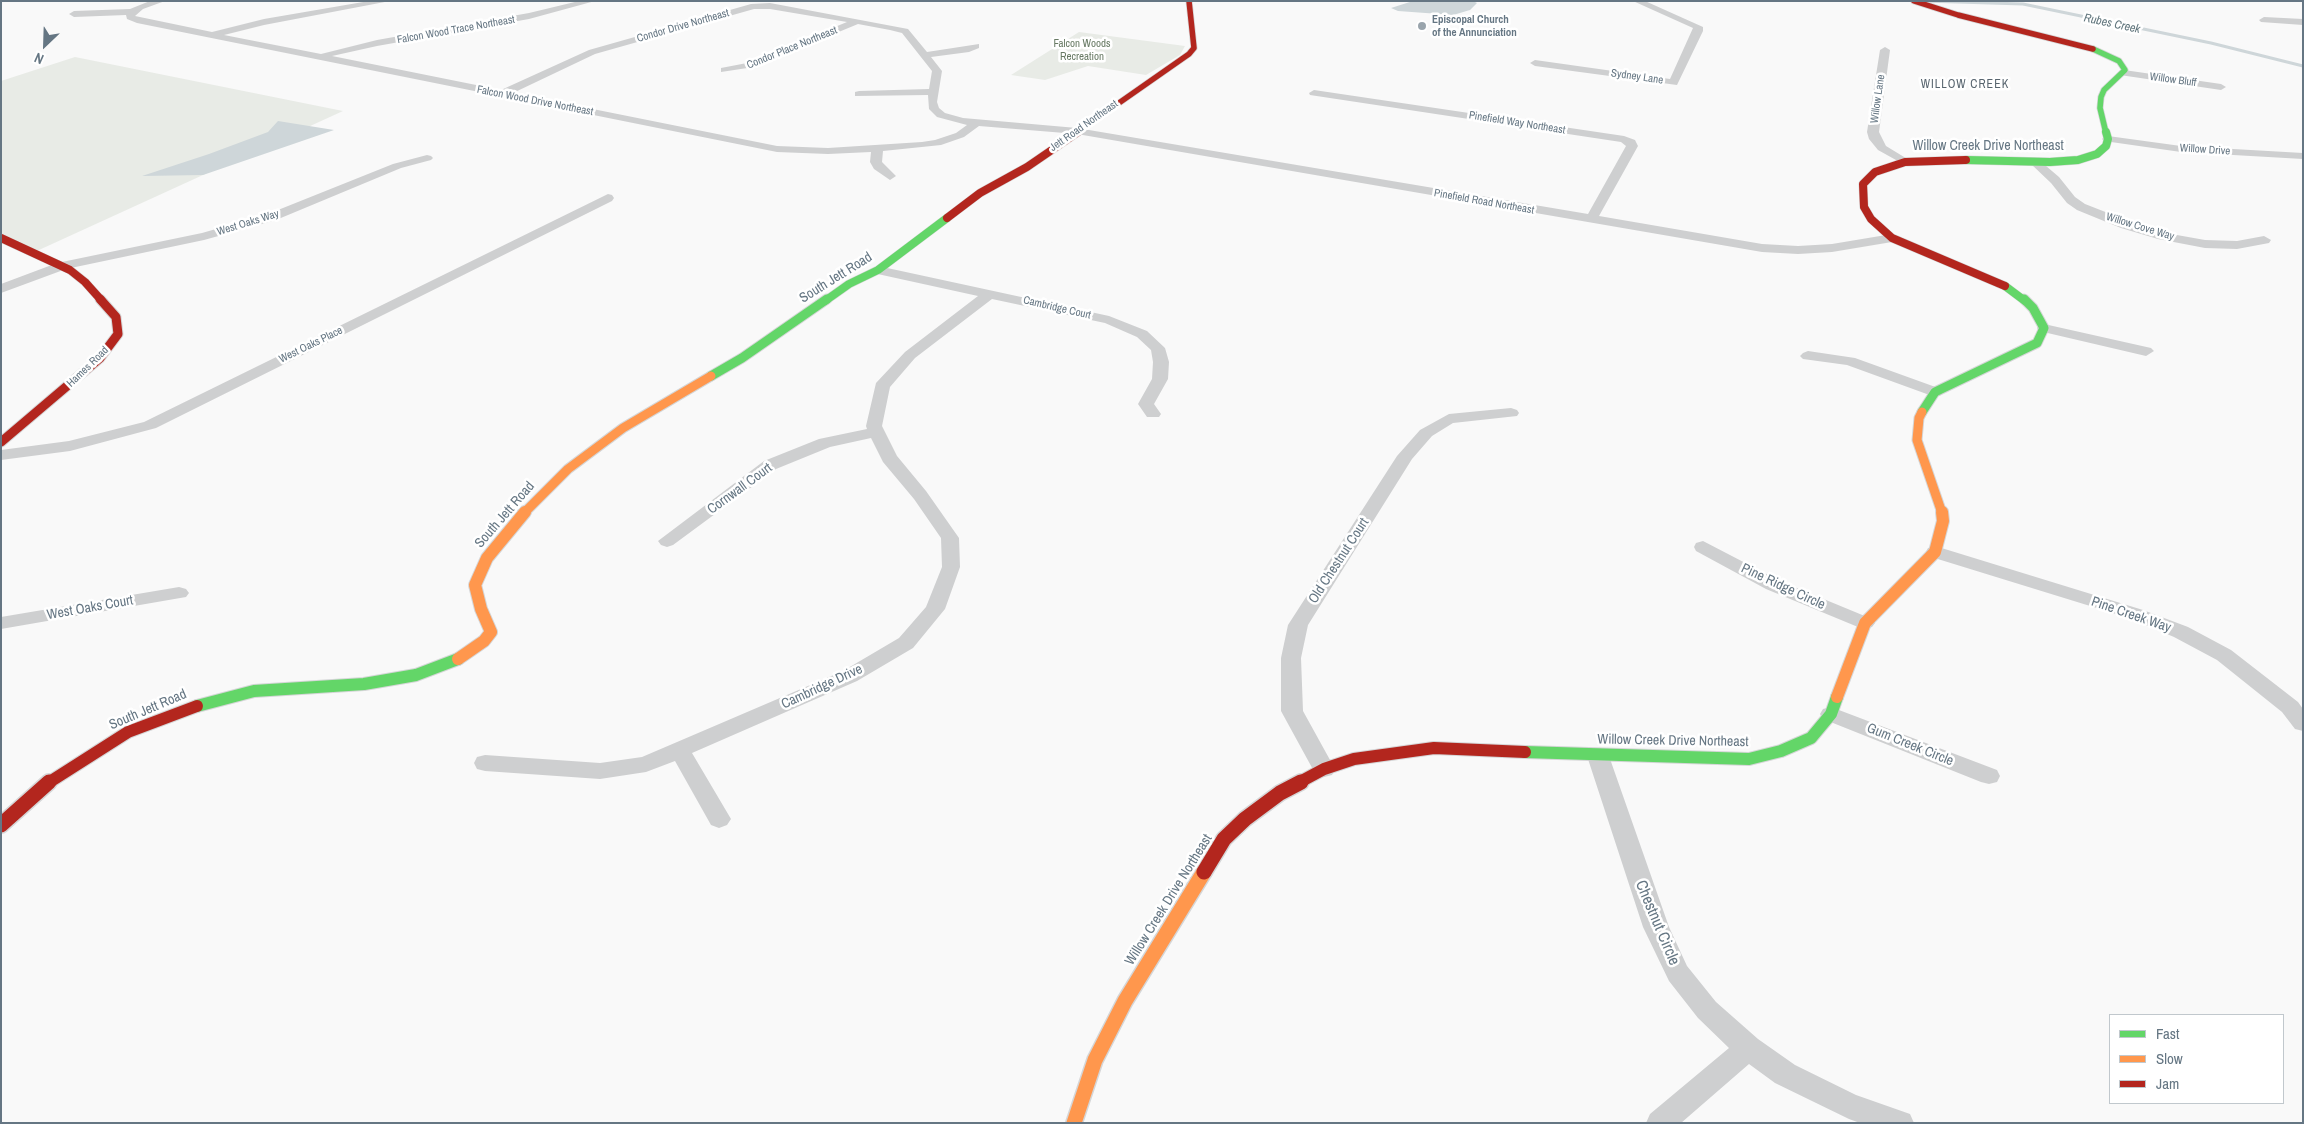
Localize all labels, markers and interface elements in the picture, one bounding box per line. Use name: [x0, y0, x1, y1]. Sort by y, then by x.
street label: Condor Drive Northeast: [635, 7, 731, 45]
water label: Rubes Creek: [2082, 11, 2142, 37]
street label: Falcon Wood Trace Northeast: [396, 13, 516, 47]
place label: Episcopal Church of the Annunciation: [1432, 13, 1517, 39]
north arrow: [20, 20, 70, 70]
marker: Episcopal Church of the Annunciation: [1416, 20, 1428, 32]
street label: Condor Place Northeast: [745, 24, 839, 72]
park label: Falcon Woods Recreation: [1053, 37, 1111, 63]
text: N: [31, 49, 46, 69]
street label: Sydney Lane: [1610, 67, 1664, 87]
street label: Willow Bluff: [2149, 70, 2197, 90]
street label: Willow Lane: [1868, 74, 1888, 124]
district label: WILLOW CREEK: [1919, 78, 2011, 92]
street label: Falcon Wood Drive Northeast: [476, 83, 594, 119]
street label: Jett Road Northeast: [1047, 98, 1121, 154]
street label: Pinefield Way Northeast: [1468, 109, 1566, 137]
street label: Willow Creek Drive Northeast: [1912, 138, 2064, 154]
street label: Willow Drive: [2179, 142, 2231, 158]
street label: Pinefield Road Northeast: [1433, 187, 1535, 217]
street label: West Oaks Way: [215, 207, 281, 239]
street label: Willow Cove Way: [2104, 210, 2176, 244]
street label: South Jett Road: [797, 249, 875, 307]
street label: Cambridge Court: [1022, 294, 1092, 322]
street label: West Oaks Place: [277, 324, 345, 366]
street label: Hames Road: [64, 344, 112, 390]
street label: Cornwall Court: [704, 460, 776, 518]
street label: South Jett Road: [472, 478, 538, 552]
street label: Old Chestnut Court: [1305, 515, 1373, 607]
street label: Pine Ridge Circle: [1738, 560, 1828, 614]
street label: West Oaks Court: [46, 592, 134, 624]
street label: Pine Creek Way: [2089, 594, 2173, 636]
street label: Cambridge Drive: [779, 661, 865, 713]
street label: South Jett Road: [107, 686, 189, 734]
street label: Gum Creek Circle: [1864, 720, 1956, 770]
street label: Willow Creek Drive Northeast: [1597, 731, 1749, 751]
street label: Willow Creek Drive Northeast: [1122, 831, 1216, 969]
street label: Chestnut Circle: [1630, 878, 1684, 968]
legend: [2109, 1014, 2284, 1104]
text: Fast: [2156, 1023, 2179, 1044]
text: Slow: [2156, 1048, 2183, 1069]
text: Jam: [2156, 1073, 2179, 1094]

